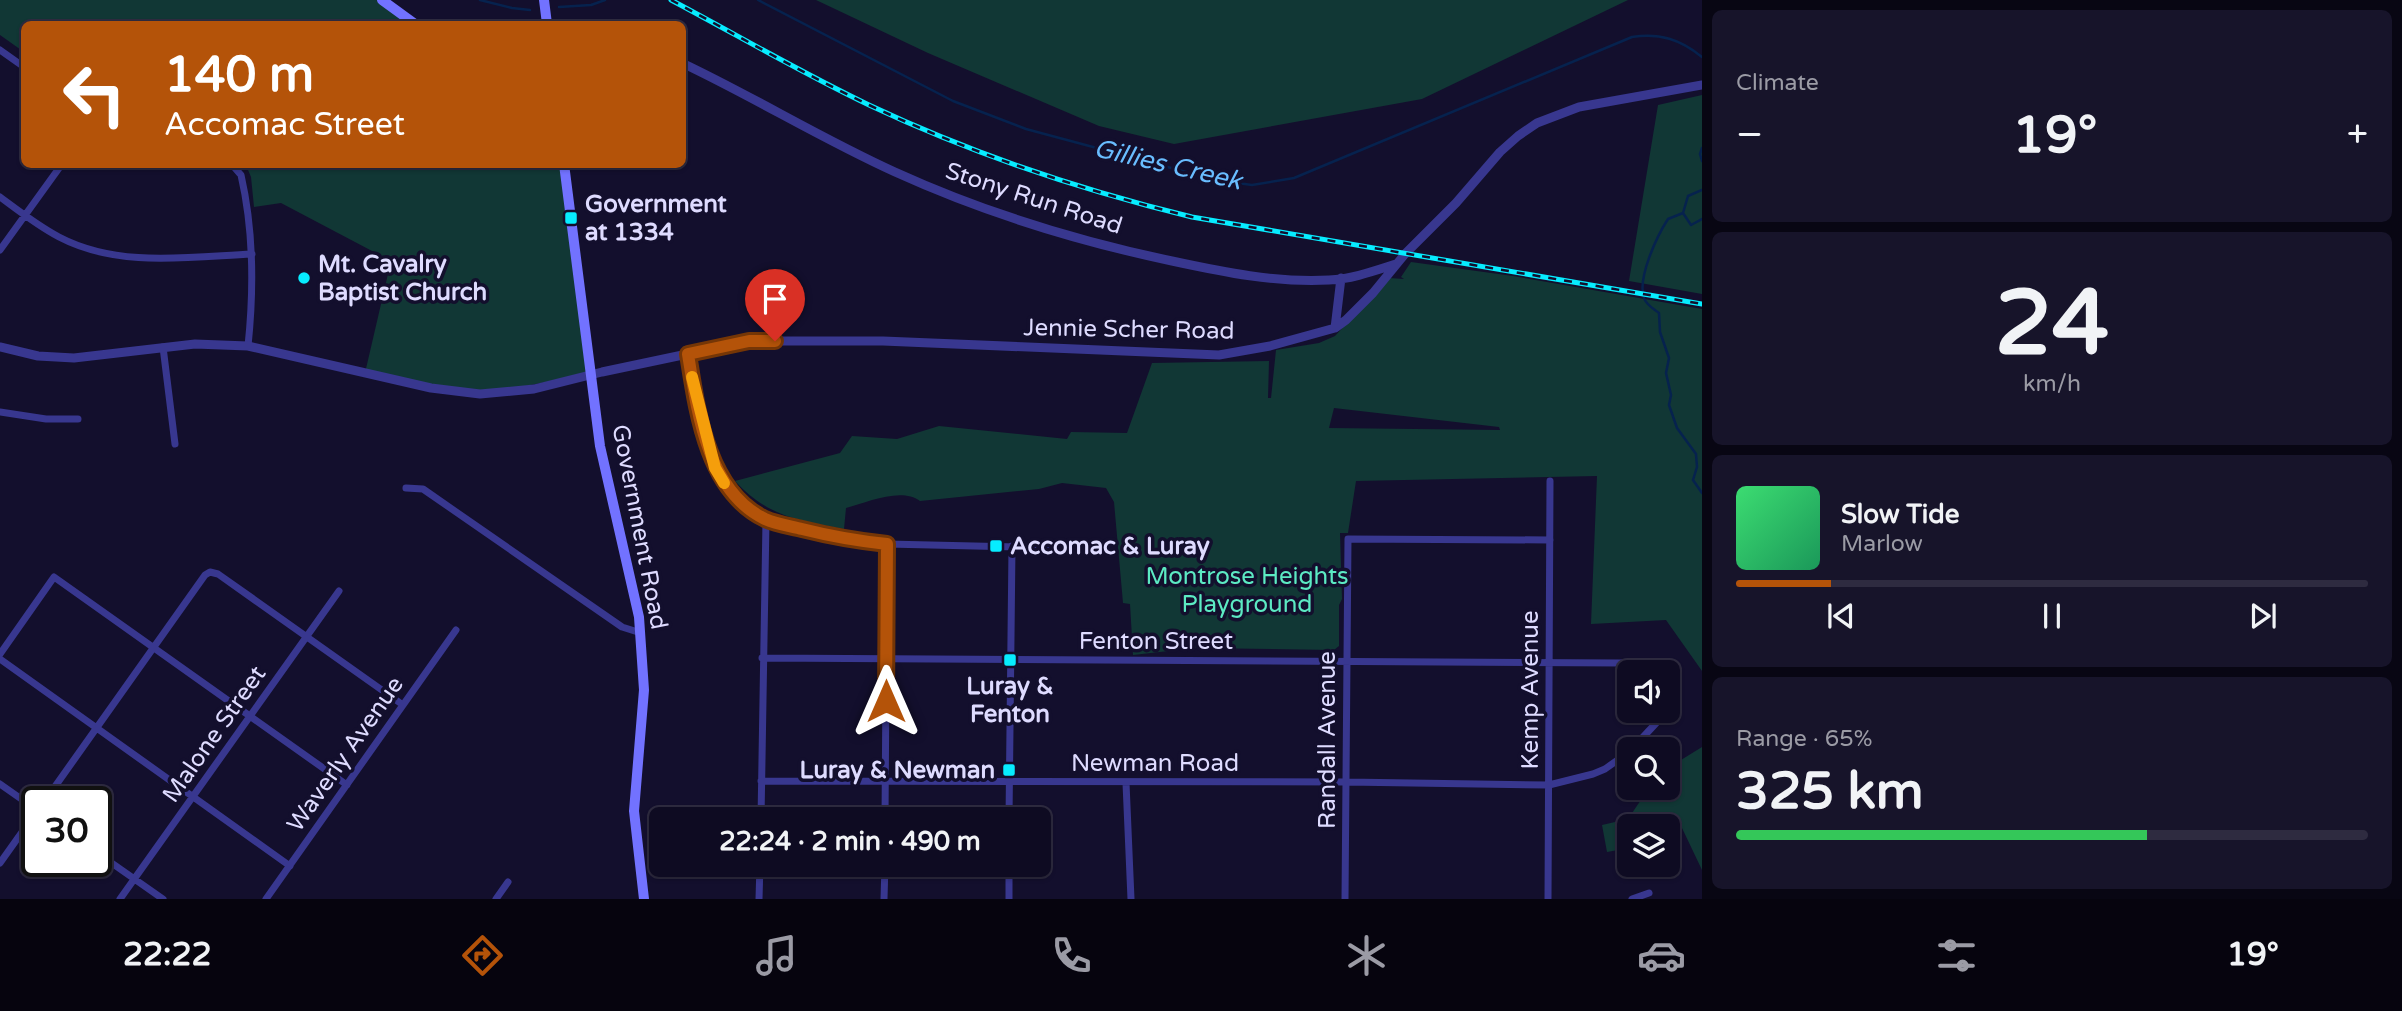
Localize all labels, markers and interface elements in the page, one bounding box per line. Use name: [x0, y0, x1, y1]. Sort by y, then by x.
text: 140 m: [164, 46, 314, 105]
icon: left: [49, 49, 140, 140]
text: Climate: [1736, 69, 1819, 97]
text: 19°: [2012, 104, 2097, 167]
text: Accomac Street: [164, 106, 405, 144]
text: −: [1736, 112, 1763, 158]
text: +: [2347, 112, 2368, 158]
water label: Gillies Creek: [1091, 132, 1247, 197]
street label: Stony Run Road: [942, 156, 1126, 241]
place label: Government at 1334: [585, 190, 727, 247]
marker: Government at 1334: [563, 210, 579, 226]
place label: Mt. Cavalry Baptist Church: [318, 250, 487, 307]
pin: [745, 269, 805, 341]
text: 24: [1995, 269, 2109, 379]
marker: Mt. Cavalry Baptist Church: [296, 270, 312, 286]
icon: arrive: [756, 280, 794, 318]
street label: Jennie Scher Road: [1023, 313, 1235, 346]
text: km/h: [2023, 370, 2081, 398]
street label: Government Road: [605, 422, 674, 632]
text: Slow Tide: [1841, 499, 1959, 530]
text: Marlow: [1841, 530, 1923, 558]
place label: Accomac & Luray: [1010, 532, 1210, 561]
marker: Accomac & Luray: [988, 538, 1004, 554]
park label: Montrose Heights Playground: [1145, 562, 1349, 619]
icon: previous: [1822, 597, 1860, 635]
icon: pause: [2033, 597, 2071, 635]
icon: next: [2244, 597, 2282, 635]
street label: Kemp Avenue: [1516, 611, 1545, 769]
street label: Fenton Street: [1079, 627, 1233, 656]
street label: Randall Avenue: [1313, 651, 1342, 829]
marker: Luray & Fenton: [1002, 652, 1018, 668]
street label: Malone Street: [157, 660, 272, 808]
map controls: [1617, 660, 1680, 877]
button: sound: [1617, 660, 1680, 723]
position arrow: [849, 664, 923, 738]
street label: Waverly Avenue: [281, 671, 410, 838]
place label: Luray & Fenton: [966, 672, 1054, 729]
text: Range · 65%: [1736, 725, 1872, 753]
button: search: [1617, 737, 1680, 800]
street label: Newman Road: [1071, 749, 1239, 778]
place label: Luray & Newman: [800, 756, 995, 785]
text: 325 km: [1736, 760, 1924, 823]
marker: Luray & Newman: [1001, 762, 1017, 778]
speed limit sign: 30: [21, 786, 112, 877]
button: layers: [1617, 814, 1680, 877]
text: 22:24 · 2 min · 490 m: [719, 826, 981, 857]
icon: directions: [458, 931, 507, 980]
icon: music: [752, 931, 801, 980]
icon: phone: [1047, 931, 1096, 980]
icon: climate: [1342, 931, 1391, 980]
icon: car: [1637, 931, 1686, 980]
icon: filters: [1932, 931, 1981, 980]
text: 22:22: [123, 936, 212, 974]
text: 19°: [2227, 936, 2279, 974]

